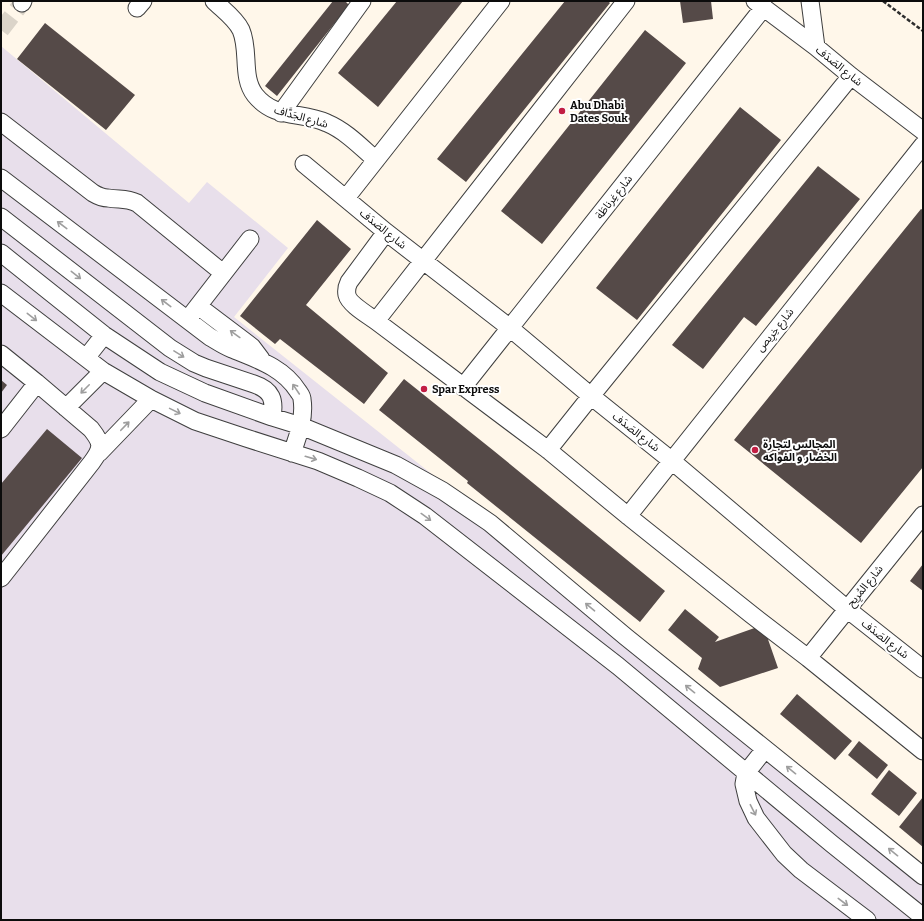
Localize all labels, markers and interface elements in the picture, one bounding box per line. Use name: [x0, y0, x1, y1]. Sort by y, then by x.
street label: شارع الصَدَف: [812, 43, 865, 90]
place label: Abu Dhabi Dates Souk: [570, 99, 628, 125]
street label: شارع الجَدَّاف: [272, 103, 330, 132]
marker: Abu Dhabi Dates Souk: [557, 106, 567, 116]
street label: شارع غِرناطَة: [593, 172, 636, 222]
street label: شارع الصَدَف: [356, 206, 409, 253]
one-way arrow: [57, 220, 68, 229]
one-way arrow: [70, 271, 81, 279]
one-way arrow: [161, 299, 172, 307]
street label: شارع خِرِيص: [753, 305, 798, 355]
one-way arrow: [26, 313, 37, 321]
one-way arrow: [230, 329, 241, 338]
one-way arrow: [173, 350, 184, 358]
place label: Spar Express: [432, 383, 500, 396]
one-way arrow: [80, 384, 90, 394]
one-way arrow: [292, 384, 300, 395]
marker: Spar Express: [419, 384, 429, 394]
one-way arrow: [169, 408, 181, 416]
street label: شارع الصَدَف: [609, 410, 662, 455]
one-way arrow: [120, 421, 130, 431]
place label: المجالس لتجارة الخضار و الفواكه: [763, 438, 837, 464]
marker: المجالس لتجارة الخضار و الفواكه: [750, 445, 760, 455]
one-way arrow: [304, 455, 317, 462]
one-way arrow: [421, 513, 432, 521]
street label: شارع المُرِيح: [844, 562, 887, 610]
one-way arrow: [584, 602, 595, 611]
street label: شارع الصَدَف: [858, 617, 911, 662]
one-way arrow: [685, 685, 696, 693]
one-way arrow: [786, 766, 797, 775]
one-way arrow: [750, 804, 757, 816]
one-way arrow: [887, 848, 898, 856]
one-way arrow: [837, 898, 848, 906]

